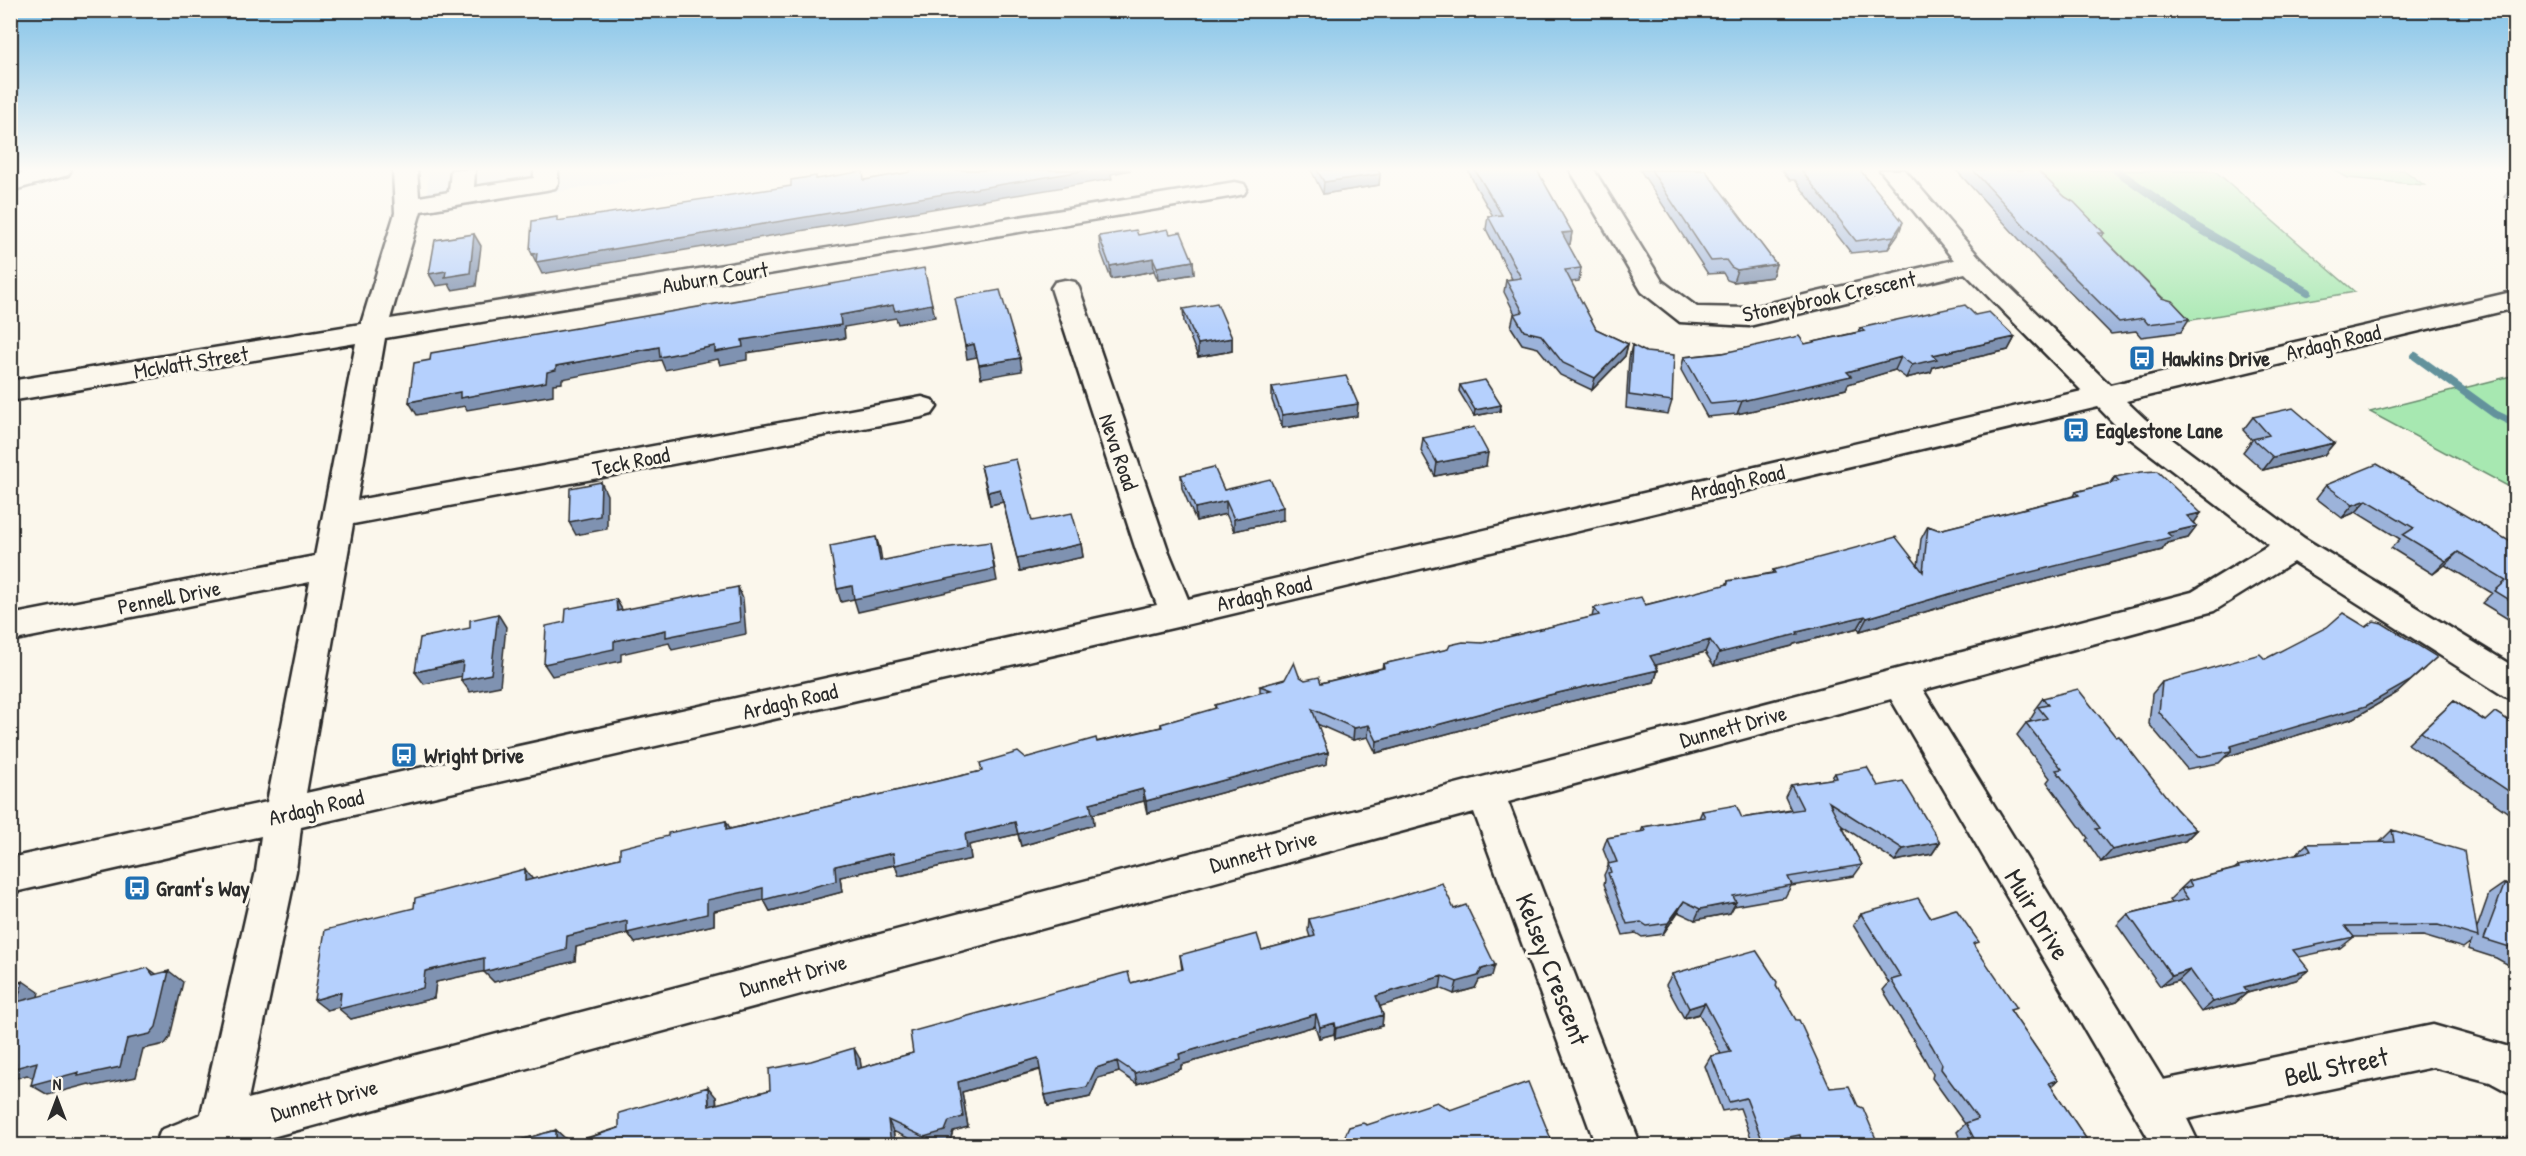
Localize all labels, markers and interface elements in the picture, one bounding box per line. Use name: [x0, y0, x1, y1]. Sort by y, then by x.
street label: Auburn Court: [660, 254, 770, 300]
street label: Stoneybrook Crescent: [1740, 263, 1919, 329]
street label: Ardagh Road: [2283, 316, 2384, 367]
street label: McWatt Street: [132, 338, 251, 386]
bus stop icon: Hawkins Drive: [2127, 343, 2157, 373]
place label: Hawkins Drive: [2162, 343, 2270, 373]
street label: Neva Road: [1092, 410, 1146, 495]
bus stop icon: Eaglestone Lane: [2061, 415, 2091, 445]
place label: Eaglestone Lane: [2096, 415, 2223, 446]
street label: Teck Road: [590, 439, 672, 483]
street label: Ardagh Road: [1687, 456, 1788, 507]
street label: Ardagh Road: [1214, 567, 1315, 618]
street label: Pennell Drive: [115, 572, 223, 622]
street label: Ardagh Road: [740, 675, 841, 726]
street label: Dunnett Drive: [1676, 697, 1790, 755]
bus stop icon: Wright Drive: [389, 740, 419, 770]
place label: Wright Drive: [424, 740, 524, 771]
street label: Ardagh Road: [266, 781, 367, 832]
street label: Dunnett Drive: [1206, 822, 1320, 880]
street label: Muir Drive: [1997, 862, 2079, 966]
bus stop icon: Grant's Way: [122, 873, 152, 903]
place label: Grant's Way: [156, 873, 250, 904]
street label: Kelsey Crescent: [1507, 888, 1599, 1051]
street label: Dunnett Drive: [736, 946, 850, 1004]
street label: Bell Street: [2281, 1037, 2392, 1095]
north arrow: [27, 1069, 87, 1129]
street label: Dunnett Drive: [267, 1071, 381, 1129]
text: N: [53, 1073, 62, 1095]

